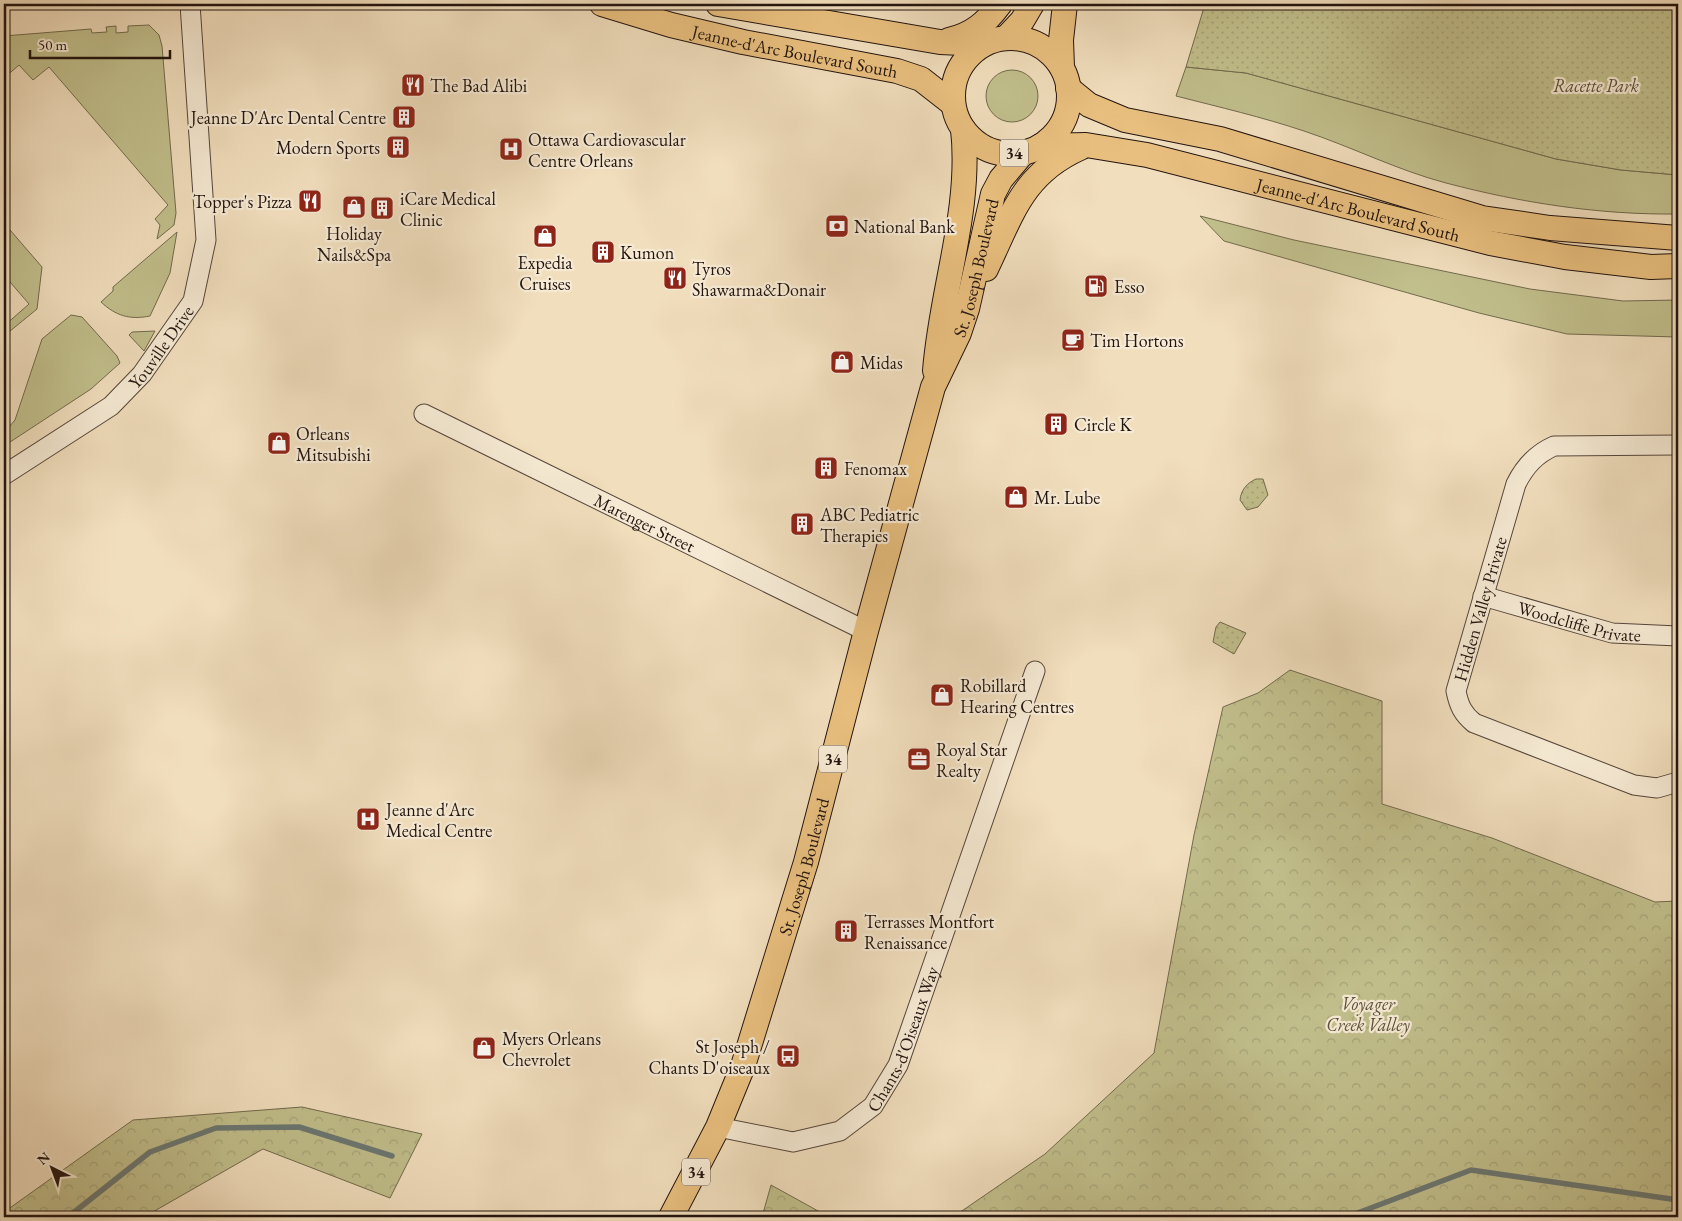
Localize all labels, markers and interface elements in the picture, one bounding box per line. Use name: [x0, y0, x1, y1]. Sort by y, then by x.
street label: Jeanne-d'Arc Boulevard South: [688, 18, 900, 82]
scale bar: [30, 28, 170, 60]
text: 50 m: [38, 35, 67, 54]
restaurant icon: The Bad Alibi: [400, 72, 426, 98]
place label: The Bad Alibi: [430, 74, 528, 97]
park label: Racette Park: [1553, 74, 1639, 97]
building icon: Jeanne D'Arc Dental Centre: [391, 104, 417, 130]
place label: Jeanne D'Arc Dental Centre: [189, 106, 386, 129]
place label: Ottawa Cardiovascular Centre Orleans: [528, 128, 686, 172]
building icon: Modern Sports: [385, 134, 411, 160]
place label: Modern Sports: [276, 136, 380, 159]
hospital icon: Ottawa Cardiovascular Centre Orleans: [498, 136, 524, 162]
road number: 34: [1000, 140, 1028, 167]
street label: Jeanne-d'Arc Boulevard South: [1252, 172, 1462, 246]
place label: iCare Medical Clinic: [400, 187, 496, 231]
restaurant icon: Topper's Pizza: [297, 188, 323, 214]
place label: Topper's Pizza: [193, 190, 293, 213]
shop icon: Holiday Nails&Spa: [341, 194, 367, 220]
building icon: iCare Medical Clinic: [369, 195, 395, 221]
street label: St. Joseph Boulevard: [947, 195, 1003, 340]
bank icon: National Bank: [824, 213, 850, 239]
place label: National Bank: [854, 215, 955, 238]
place label: Holiday Nails&Spa: [317, 222, 392, 266]
shop icon: Expedia Cruises: [532, 223, 558, 249]
building icon: Kumon: [590, 239, 616, 265]
place label: Kumon: [620, 241, 675, 264]
place label: Expedia Cruises: [518, 251, 573, 295]
place label: Tyros Shawarma&Donair: [692, 257, 826, 301]
restaurant icon: Tyros Shawarma&Donair: [662, 265, 688, 291]
fuel station icon: Esso: [1083, 273, 1109, 299]
place label: Esso: [1114, 275, 1145, 298]
street label: Youville Drive: [123, 300, 198, 393]
cafe icon: Tim Hortons: [1060, 327, 1086, 353]
place label: Tim Hortons: [1090, 329, 1184, 352]
shop icon: Midas: [829, 349, 855, 375]
place label: Midas: [860, 351, 903, 374]
building icon: Circle K: [1043, 411, 1069, 437]
place label: Circle K: [1074, 413, 1132, 436]
place label: Orleans Mitsubishi: [296, 422, 371, 466]
shop icon: Orleans Mitsubishi: [266, 430, 292, 456]
building icon: Fenomax: [813, 455, 839, 481]
place label: Fenomax: [844, 457, 907, 480]
shop icon: Mr. Lube: [1003, 484, 1029, 510]
place label: Mr. Lube: [1034, 486, 1100, 509]
street label: Marenger Street: [591, 488, 699, 557]
place label: ABC Pediatric Therapies: [819, 503, 919, 547]
building icon: ABC Pediatric Therapies: [789, 511, 815, 537]
street label: Hidden Valley Private: [1448, 534, 1512, 684]
street label: Woodcliffe Private: [1515, 595, 1641, 646]
place label: Robillard Hearing Centres: [960, 674, 1074, 718]
shop icon: Robillard Hearing Centres: [929, 682, 955, 708]
place label: Royal Star Realty: [936, 738, 1007, 782]
road number: 34: [819, 746, 847, 772]
office icon: Royal Star Realty: [906, 746, 932, 772]
street label: St. Joseph Boulevard: [773, 794, 834, 938]
place label: Jeanne d'Arc Medical Centre: [384, 798, 492, 842]
hospital icon: Jeanne d'Arc Medical Centre: [355, 806, 381, 832]
place label: Terrasses Montfort Renaissance: [864, 910, 995, 954]
building icon: Terrasses Montfort Renaissance: [833, 918, 859, 944]
street label: Chants-d'Oiseaux Way: [861, 963, 943, 1116]
park label: Voyager Creek Valley: [1326, 992, 1410, 1037]
place label: Myers Orleans Chevrolet: [502, 1027, 601, 1071]
shop icon: Myers Orleans Chevrolet: [471, 1035, 497, 1061]
place label: St Joseph / Chants D'oiseaux: [648, 1035, 770, 1079]
bus stop icon: St Joseph / Chants D'oiseaux: [775, 1043, 801, 1069]
north arrow: [28, 1144, 78, 1194]
text: N: [33, 1147, 54, 1169]
road number: 34: [682, 1158, 710, 1186]

